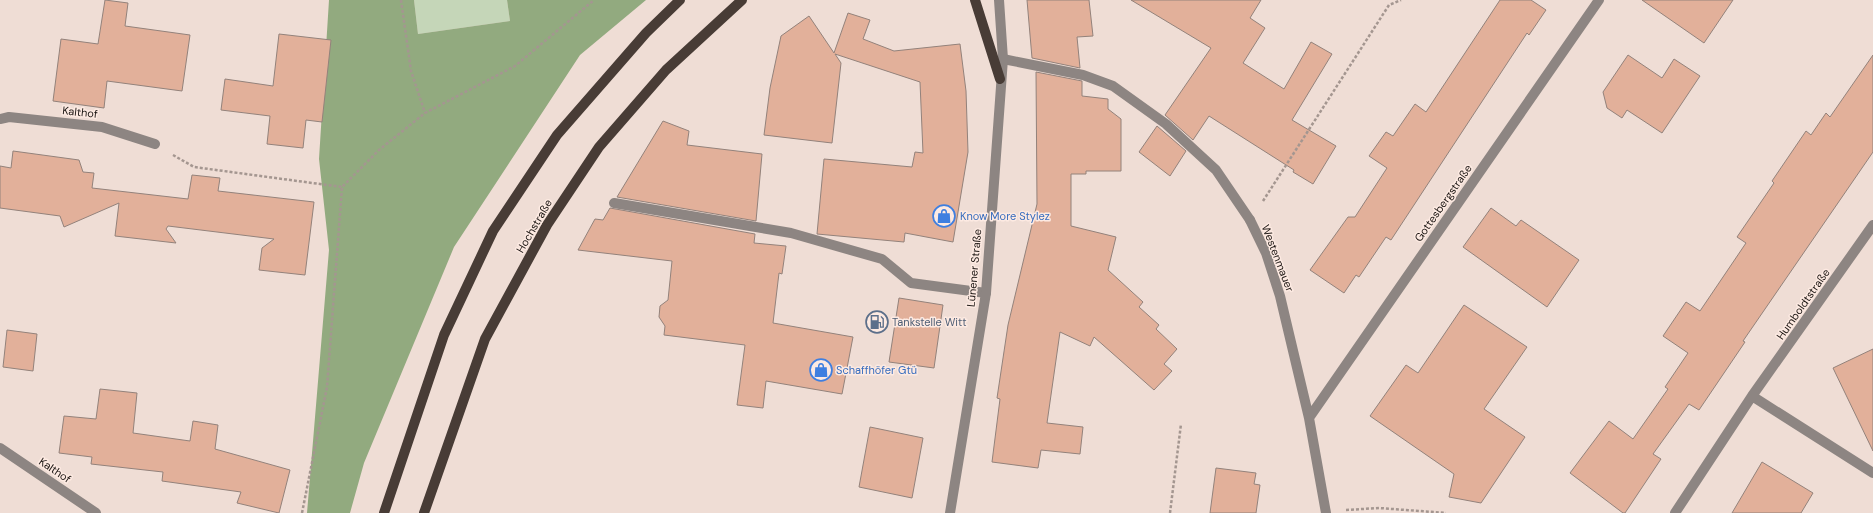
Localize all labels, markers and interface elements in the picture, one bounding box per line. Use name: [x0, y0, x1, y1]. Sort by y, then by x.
street label: Kalthof: [62, 103, 99, 121]
street label: Gottesbergstraße: [1411, 162, 1475, 244]
street label: Hochstraße: [513, 197, 555, 255]
shop icon: Know More Stylez: [931, 203, 957, 229]
place label: Know More Stylez: [960, 209, 1050, 223]
street label: Westenmauer: [1259, 222, 1297, 294]
street label: Lünener Straße: [964, 228, 984, 308]
street label: Humboldtstraße: [1773, 266, 1833, 342]
fuel station icon: Tankstelle Witt: [864, 309, 890, 335]
place label: Tankstelle Witt: [892, 315, 967, 329]
shop icon: Schaffhöfer Gtü: [808, 357, 834, 383]
place label: Schaffhöfer Gtü: [836, 363, 917, 377]
street label: Kalthof: [36, 454, 74, 486]

